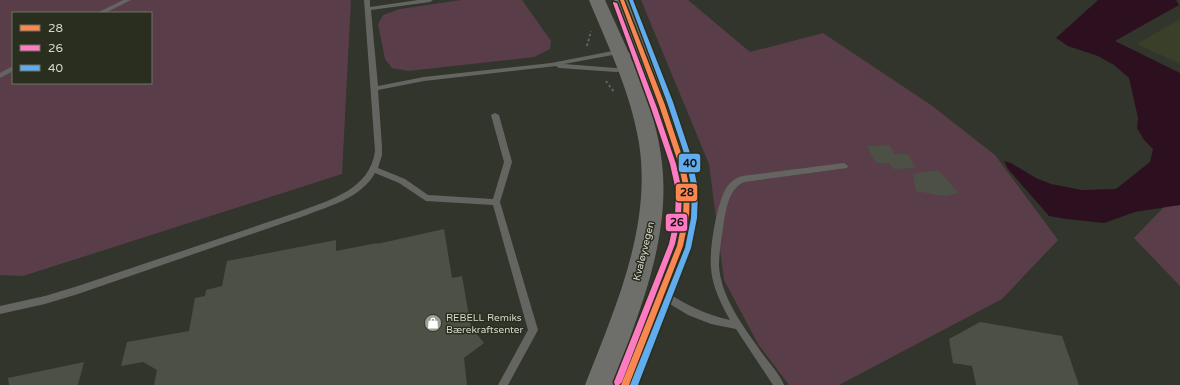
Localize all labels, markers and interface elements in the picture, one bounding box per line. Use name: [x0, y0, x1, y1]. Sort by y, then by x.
legend: [12, 12, 152, 84]
text: 28: [48, 21, 63, 35]
text: 26: [48, 41, 63, 55]
text: 40: [48, 61, 64, 75]
line badge: 40: [678, 153, 701, 173]
text: 40: [683, 157, 697, 170]
line badge: 28: [675, 183, 698, 202]
text: 28: [680, 186, 694, 199]
line badge: 26: [665, 213, 688, 232]
text: 26: [670, 216, 684, 229]
street label: Kvaløyvegen: [631, 220, 657, 282]
place label: REBELL Remiks Bærekraftsenter: [446, 312, 524, 336]
shop icon: REBELL Remiks Bærekraftsenter: [423, 313, 443, 333]

